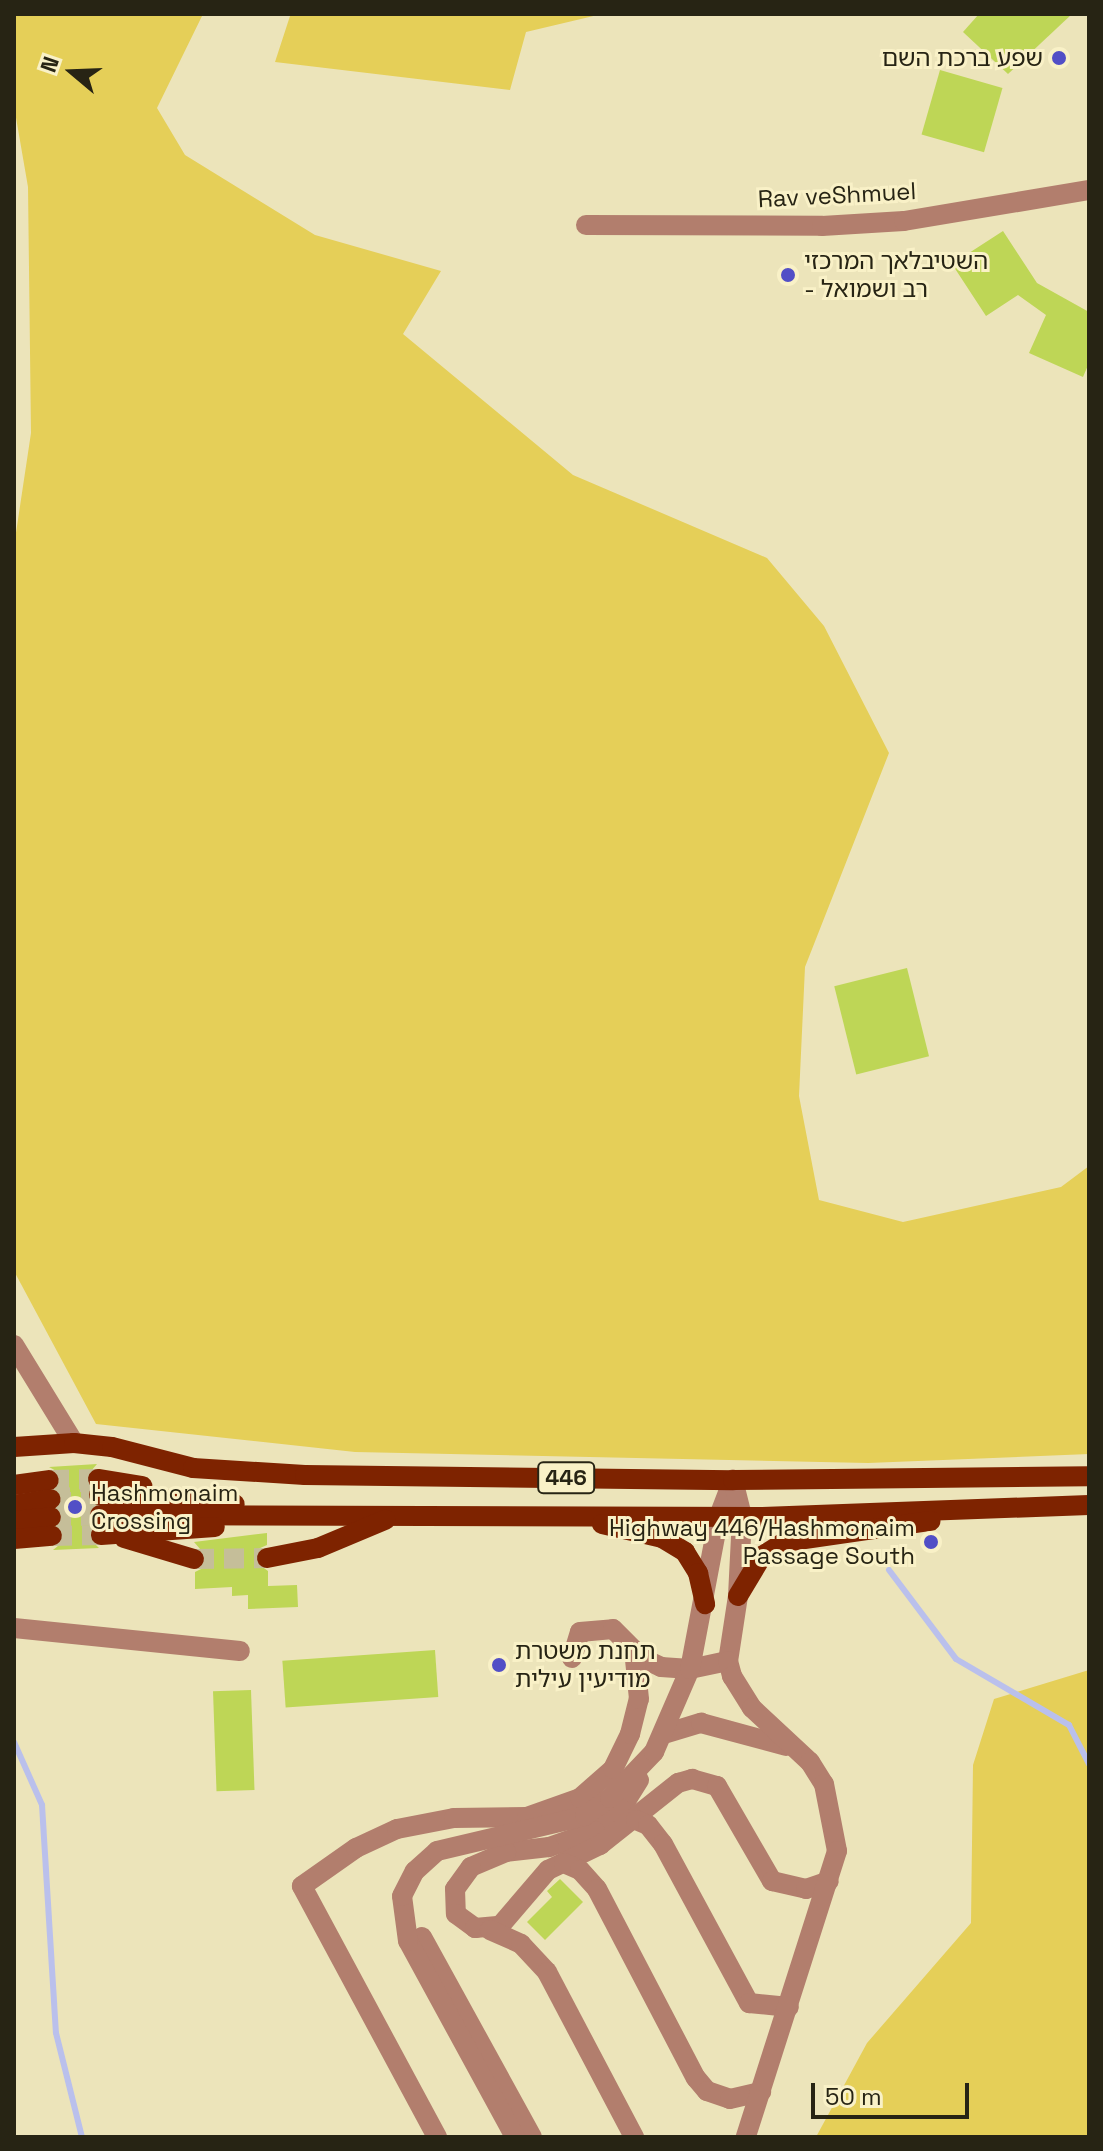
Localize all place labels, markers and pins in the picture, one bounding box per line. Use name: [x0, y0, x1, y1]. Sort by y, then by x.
place label: שפע ברכת השם: [882, 44, 1043, 72]
marker: שפע ברכת השם: [1050, 49, 1068, 67]
place label: השטיבלאך המרכזי - רב ושמואל: [804, 247, 988, 303]
marker: השטיבלאך המרכזי - רב ושמואל: [779, 266, 797, 284]
place label: Hashmonaim Crossing: [91, 1479, 238, 1535]
marker: Hashmonaim Crossing: [66, 1498, 84, 1516]
place label: Highway 446/Hashmonaim Passage South: [609, 1514, 915, 1570]
marker: Highway 446/Hashmonaim Passage South: [922, 1533, 940, 1551]
place label: תחנת משטרת מודיעין עילית: [515, 1637, 656, 1693]
marker: תחנת משטרת מודיעין עילית: [490, 1656, 508, 1674]

